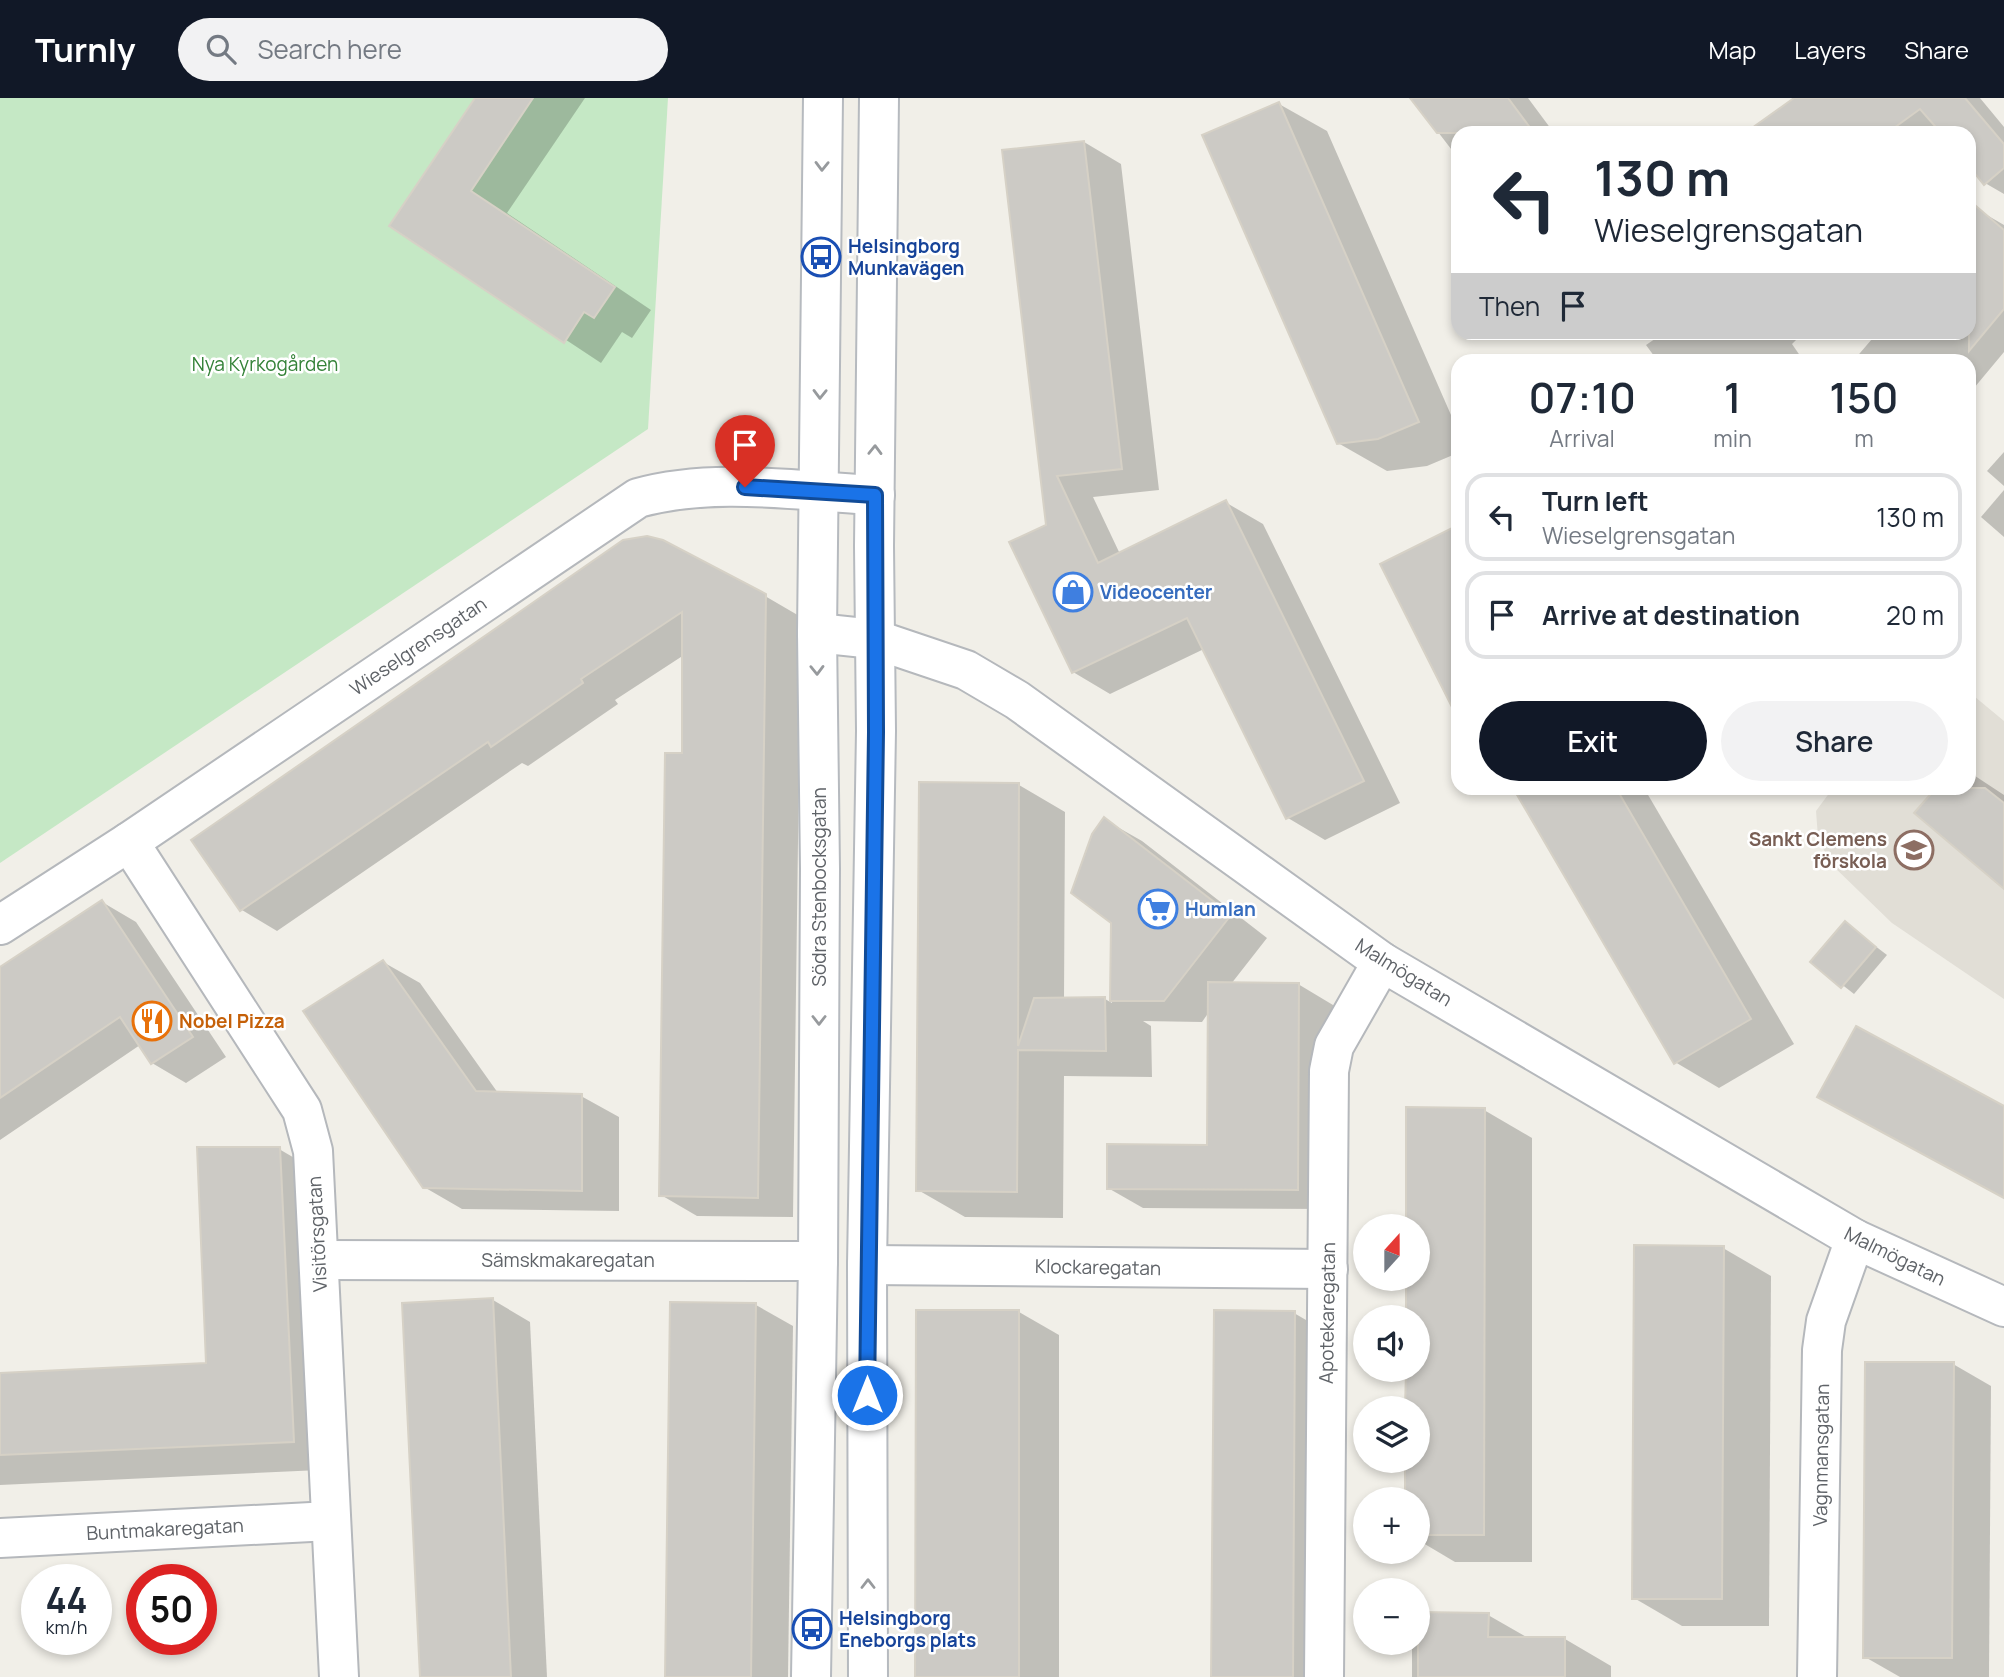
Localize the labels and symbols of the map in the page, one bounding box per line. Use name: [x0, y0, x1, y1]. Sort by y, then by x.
one-way arrow: [814, 161, 830, 172]
place label: Helsingborg Munkavägen: [848, 233, 964, 281]
bus stop icon: Helsingborg Munkavägen: [800, 236, 842, 278]
park label: Nya Kyrkogården: [192, 351, 338, 377]
one-way arrow: [812, 388, 827, 399]
pin: [715, 415, 775, 487]
one-way arrow: [867, 445, 883, 455]
shop icon: Videocenter: [1052, 571, 1094, 613]
place label: Videocenter: [1100, 579, 1213, 605]
street label: Wieselgrensgatan: [345, 591, 491, 701]
one-way arrow: [810, 665, 825, 676]
street label: Södra Stenbocksgatan: [806, 787, 832, 987]
place label: Sankt Clemens förskola: [1749, 826, 1887, 874]
school or university icon: Sankt Clemens förskola: [1893, 829, 1935, 871]
supermarket icon: Humlan: [1137, 888, 1179, 930]
place label: Humlan: [1185, 896, 1256, 922]
street label: Malmögatan: [1351, 932, 1457, 1012]
restaurant icon: Nobel Pizza: [131, 1000, 173, 1042]
place label: Nobel Pizza: [179, 1008, 285, 1034]
one-way arrow: [811, 1015, 827, 1026]
street label: Visitörsgatan: [301, 1175, 333, 1293]
north arrow: [1353, 1214, 1430, 1292]
street label: Malmögatan: [1840, 1220, 1950, 1292]
street label: Apotekaregatan: [1313, 1242, 1341, 1384]
street label: Sämskmakaregatan: [481, 1247, 655, 1273]
street label: Klockaregatan: [1035, 1253, 1161, 1281]
position arrow: [830, 1358, 904, 1432]
street label: Vagnmansgatan: [1807, 1383, 1835, 1527]
street label: Buntmakaregatan: [86, 1512, 244, 1546]
speed limit sign: 50: [126, 1564, 217, 1655]
one-way arrow: [860, 1579, 876, 1589]
place label: Helsingborg Eneborgs plats: [839, 1605, 976, 1653]
bus stop icon: Helsingborg Eneborgs plats: [791, 1608, 833, 1650]

